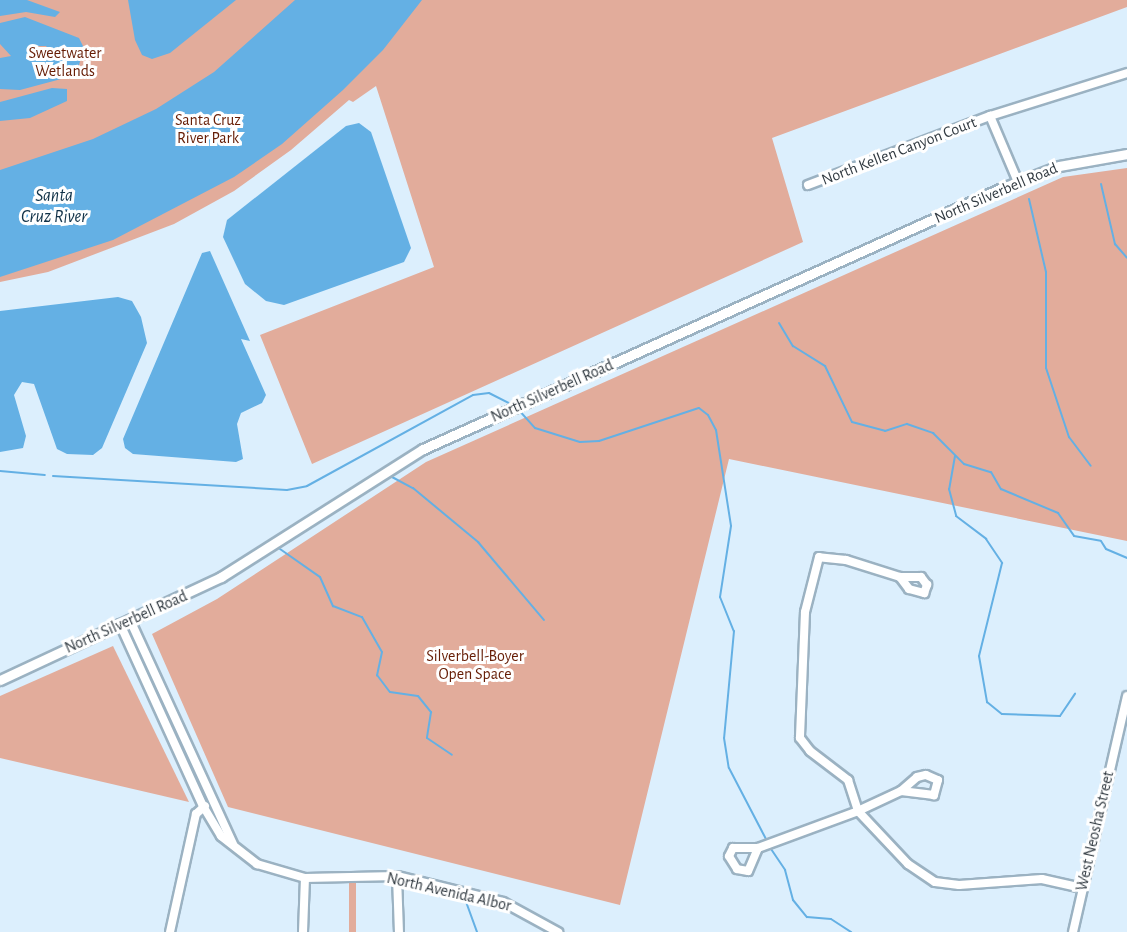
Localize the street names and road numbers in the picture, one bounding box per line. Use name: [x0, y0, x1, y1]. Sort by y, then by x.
street label: North Kellen Canyon Court: [819, 113, 979, 189]
street label: North Silverbell Road: [932, 158, 1060, 228]
street label: North Silverbell Road: [488, 355, 616, 427]
street label: North Silverbell Road: [62, 586, 190, 658]
street label: West Neosha Street: [1072, 769, 1118, 893]
street label: North Avenida Albor: [385, 868, 513, 916]

